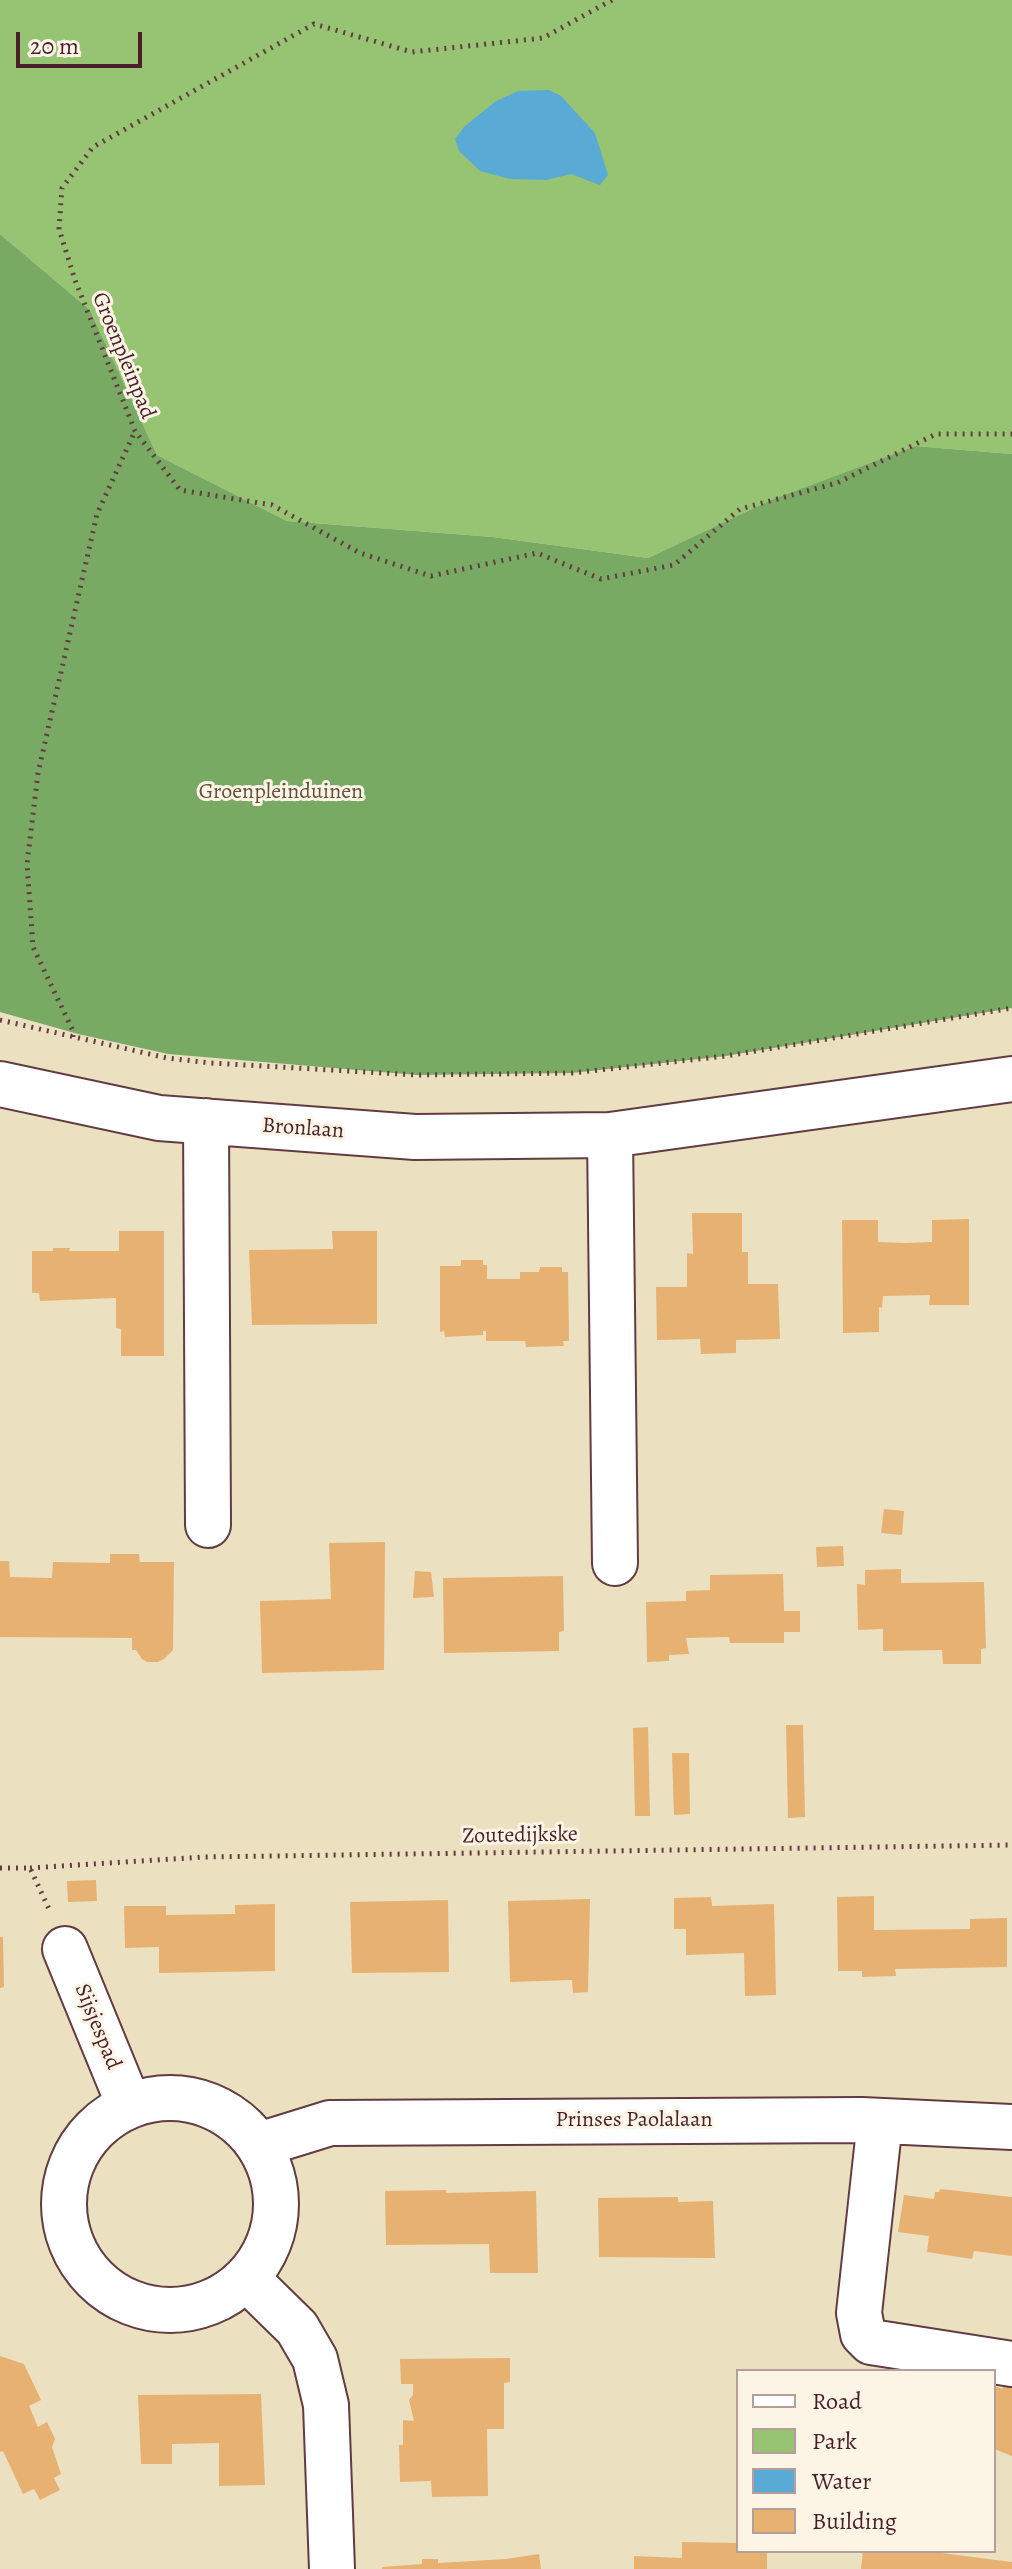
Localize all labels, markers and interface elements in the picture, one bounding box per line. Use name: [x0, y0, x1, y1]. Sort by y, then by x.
scale bar: [20, 16, 146, 66]
text: 20 m: [30, 30, 79, 62]
street label: Groenpleinpad: [86, 289, 160, 423]
park label: Groenpleinduinen: [199, 780, 363, 806]
street label: Bronlaan: [261, 1113, 345, 1145]
street label: Zoutedijkske: [462, 1822, 578, 1850]
street label: Sijsjespad: [68, 1980, 126, 2074]
street label: Prinses Paolalaan: [556, 2108, 712, 2134]
legend: [736, 2369, 996, 2553]
text: Road: [812, 2385, 862, 2417]
text: Park: [812, 2425, 857, 2457]
text: Water: [812, 2465, 872, 2497]
text: Building: [812, 2505, 897, 2537]

